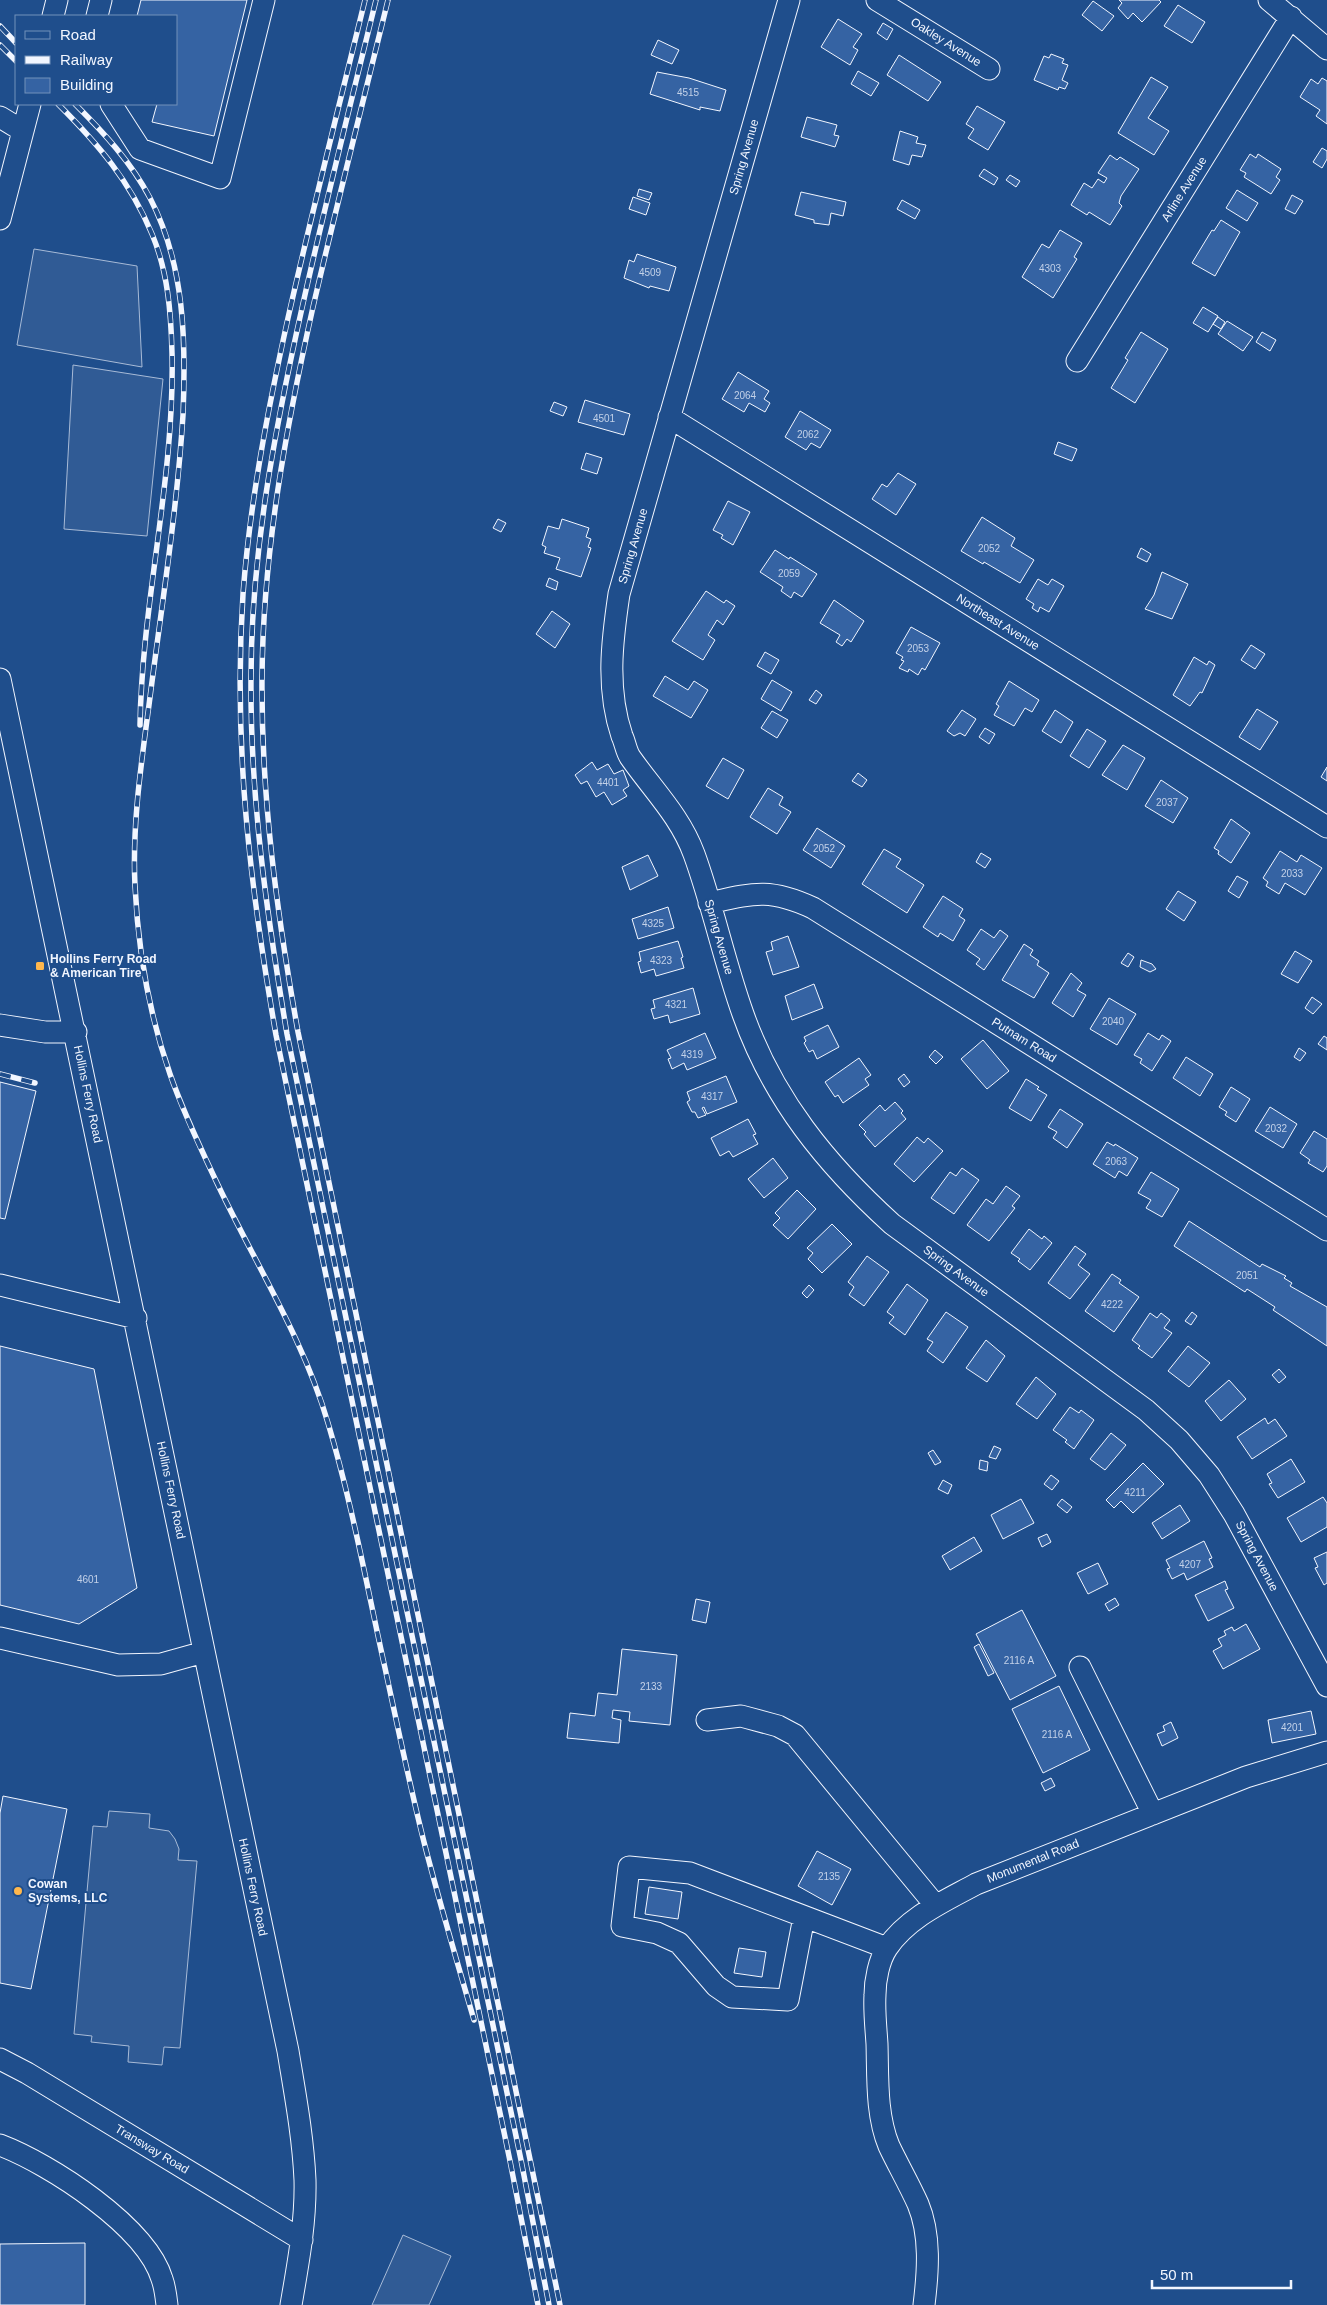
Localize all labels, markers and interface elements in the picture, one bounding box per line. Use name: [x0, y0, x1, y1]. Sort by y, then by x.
legend: [15, 15, 178, 105]
street label: Oakley Avenue: [908, 15, 984, 69]
text: Road: [60, 26, 96, 43]
text: Railway: [60, 51, 113, 68]
text: Building: [60, 76, 113, 93]
house number: 4515: [677, 87, 700, 98]
street label: Spring Avenue: [727, 117, 762, 196]
street label: Arline Avenue: [1158, 154, 1210, 224]
house number: 4303: [1039, 263, 1062, 274]
house number: 4509: [639, 267, 662, 278]
house number: 2064: [734, 390, 757, 401]
house number: 4501: [593, 413, 616, 424]
house number: 2062: [797, 429, 820, 440]
street label: Spring Avenue: [616, 506, 651, 585]
house number: 2052: [978, 543, 1001, 554]
house number: 2059: [778, 568, 801, 579]
street label: Northeast Avenue: [954, 591, 1042, 653]
house number: 2053: [907, 643, 930, 654]
house number: 4401: [597, 777, 620, 788]
house number: 2037: [1156, 797, 1179, 808]
house number: 2052: [813, 843, 836, 854]
house number: 2033: [1281, 868, 1304, 879]
street label: Spring Avenue: [702, 898, 737, 977]
house number: 4325: [642, 918, 665, 929]
place label: Hollins Ferry Road & American Tire: [50, 952, 157, 980]
house number: 4323: [650, 955, 673, 966]
marker: Hollins Ferry Road & American Tire: [34, 960, 46, 972]
house number: 4321: [665, 999, 688, 1010]
street label: Putnam Road: [989, 1015, 1059, 1065]
house number: 2040: [1102, 1016, 1125, 1027]
street label: Hollins Ferry Road: [71, 1044, 105, 1144]
house number: 4319: [681, 1049, 704, 1060]
house number: 4317: [701, 1091, 724, 1102]
house number: 2032: [1265, 1123, 1288, 1134]
house number: 2063: [1105, 1156, 1128, 1167]
street label: Spring Avenue: [920, 1242, 992, 1300]
house number: 2051: [1236, 1270, 1259, 1281]
house number: 4222: [1101, 1299, 1124, 1310]
street label: Hollins Ferry Road: [154, 1440, 188, 1540]
house number: 4211: [1124, 1487, 1146, 1498]
street label: Spring Avenue: [1233, 1518, 1282, 1594]
house number: 4207: [1179, 1559, 1202, 1570]
house number: 4601: [77, 1574, 100, 1585]
house number: 2116 A: [1004, 1655, 1035, 1666]
house number: 2133: [640, 1681, 663, 1692]
house number: 4201: [1281, 1722, 1304, 1733]
house number: 2116 A: [1042, 1729, 1073, 1740]
street label: Monumental Road: [985, 1836, 1081, 1886]
street label: Hollins Ferry Road: [236, 1837, 270, 1937]
house number: 2135: [818, 1871, 841, 1882]
place label: Cowan Systems, LLC: [28, 1877, 108, 1905]
marker: Cowan Systems, LLC: [12, 1885, 24, 1897]
street label: Transway Road: [113, 2121, 191, 2177]
scale bar: [1152, 2258, 1291, 2290]
text: 50 m: [1160, 2266, 1193, 2283]

